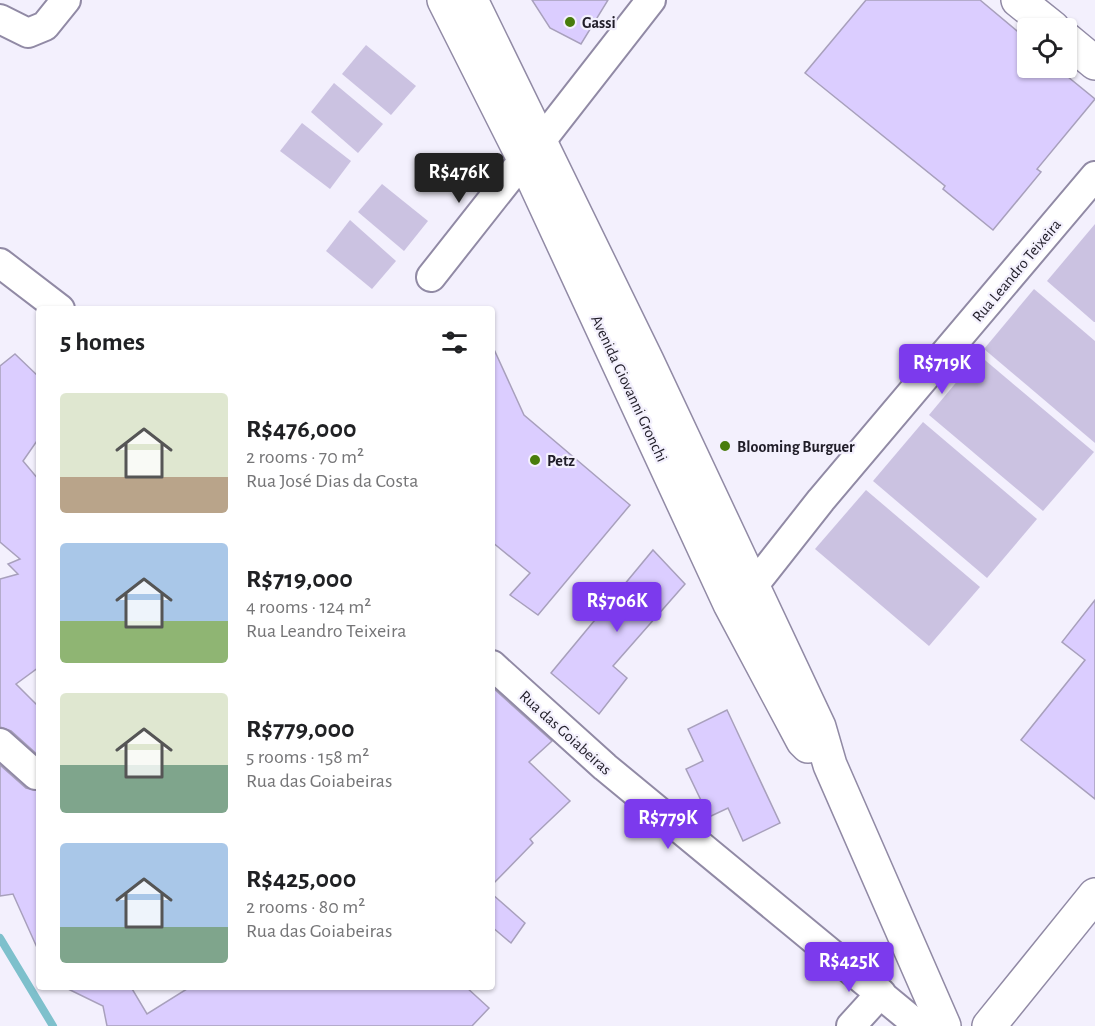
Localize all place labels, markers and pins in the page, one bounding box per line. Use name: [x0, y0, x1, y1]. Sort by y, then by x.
marker: Gassi: [563, 15, 577, 29]
place label: Gassi: [582, 15, 616, 31]
pin: R$476K: [410, 153, 508, 204]
pin: R$719K: [893, 344, 991, 395]
marker: Blooming Burguer: [718, 439, 732, 453]
place label: Blooming Burguer: [737, 439, 855, 455]
marker: Petz: [528, 453, 542, 467]
place label: Petz: [547, 453, 575, 469]
pin: R$706K: [568, 582, 666, 633]
pin: R$779K: [619, 799, 717, 850]
pin: R$425K: [800, 942, 898, 993]

